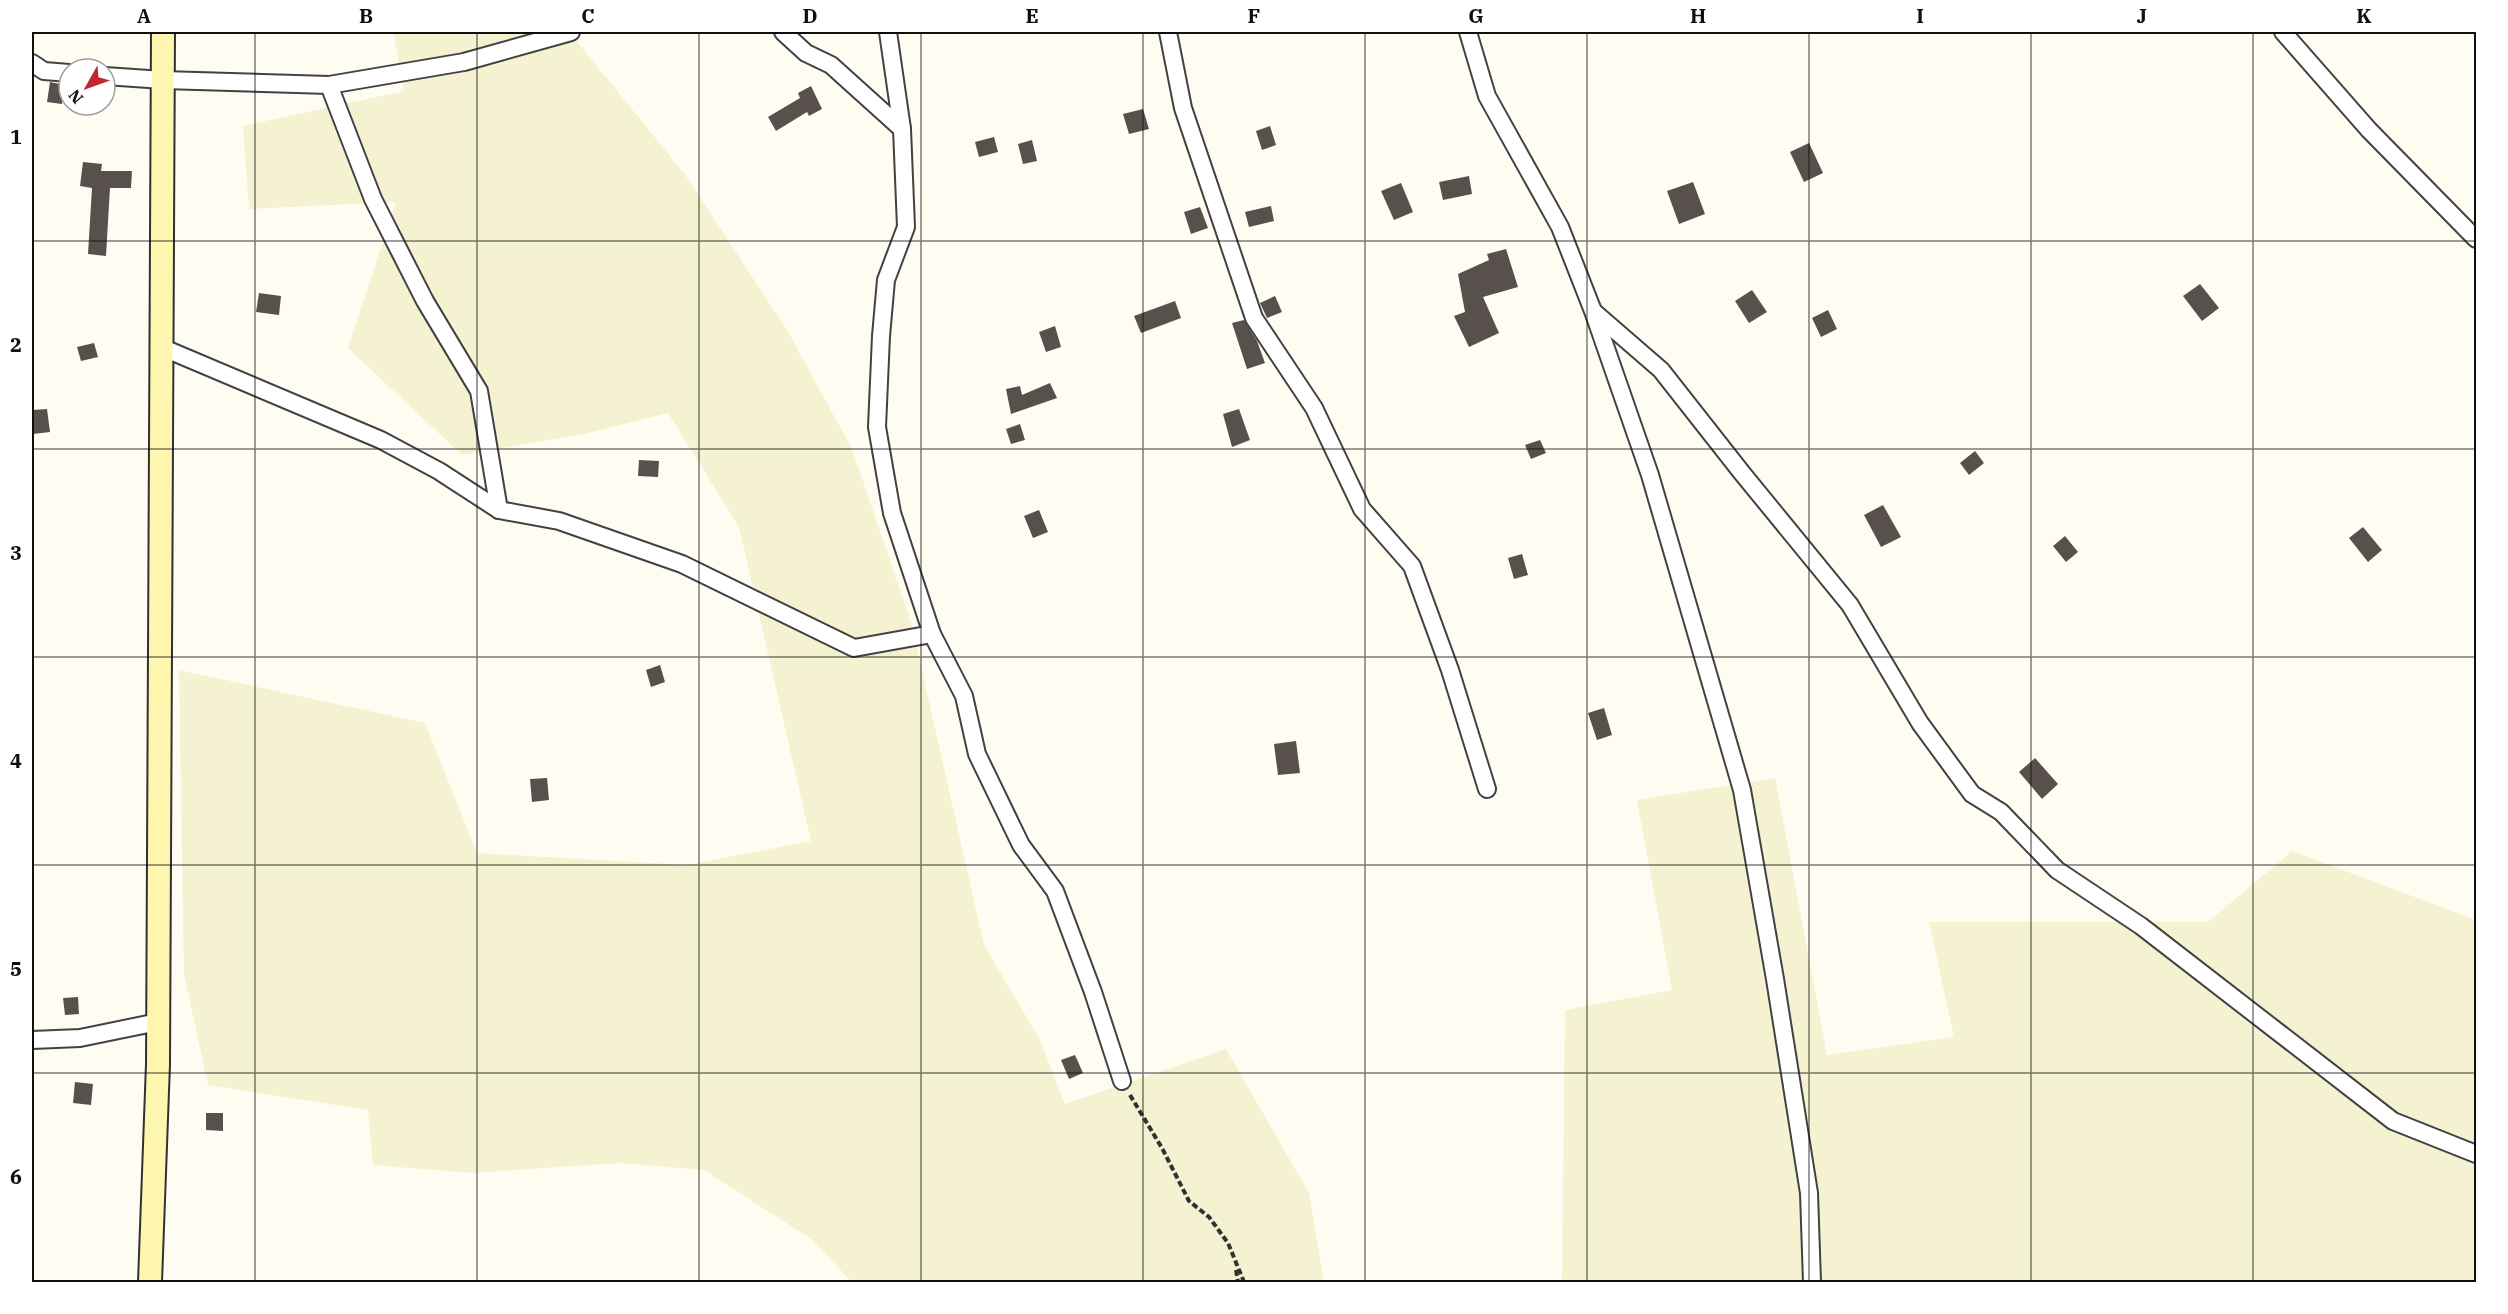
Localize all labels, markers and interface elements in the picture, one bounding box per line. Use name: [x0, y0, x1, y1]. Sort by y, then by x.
text: A: [137, 2, 151, 29]
text: B: [359, 2, 373, 29]
text: C: [581, 2, 595, 29]
text: D: [802, 2, 818, 29]
text: E: [1025, 2, 1039, 29]
text: F: [1248, 2, 1260, 29]
text: G: [1468, 2, 1484, 29]
text: H: [1690, 2, 1706, 29]
text: I: [1916, 2, 1924, 29]
text: J: [2137, 2, 2147, 29]
text: K: [2356, 2, 2372, 29]
north arrow: [57, 57, 117, 117]
text: N: [64, 85, 87, 108]
text: 1: [10, 123, 22, 150]
text: 2: [10, 331, 22, 358]
text: 3: [10, 539, 22, 566]
text: 4: [10, 747, 22, 774]
text: 5: [10, 955, 22, 982]
text: 6: [10, 1163, 22, 1190]

